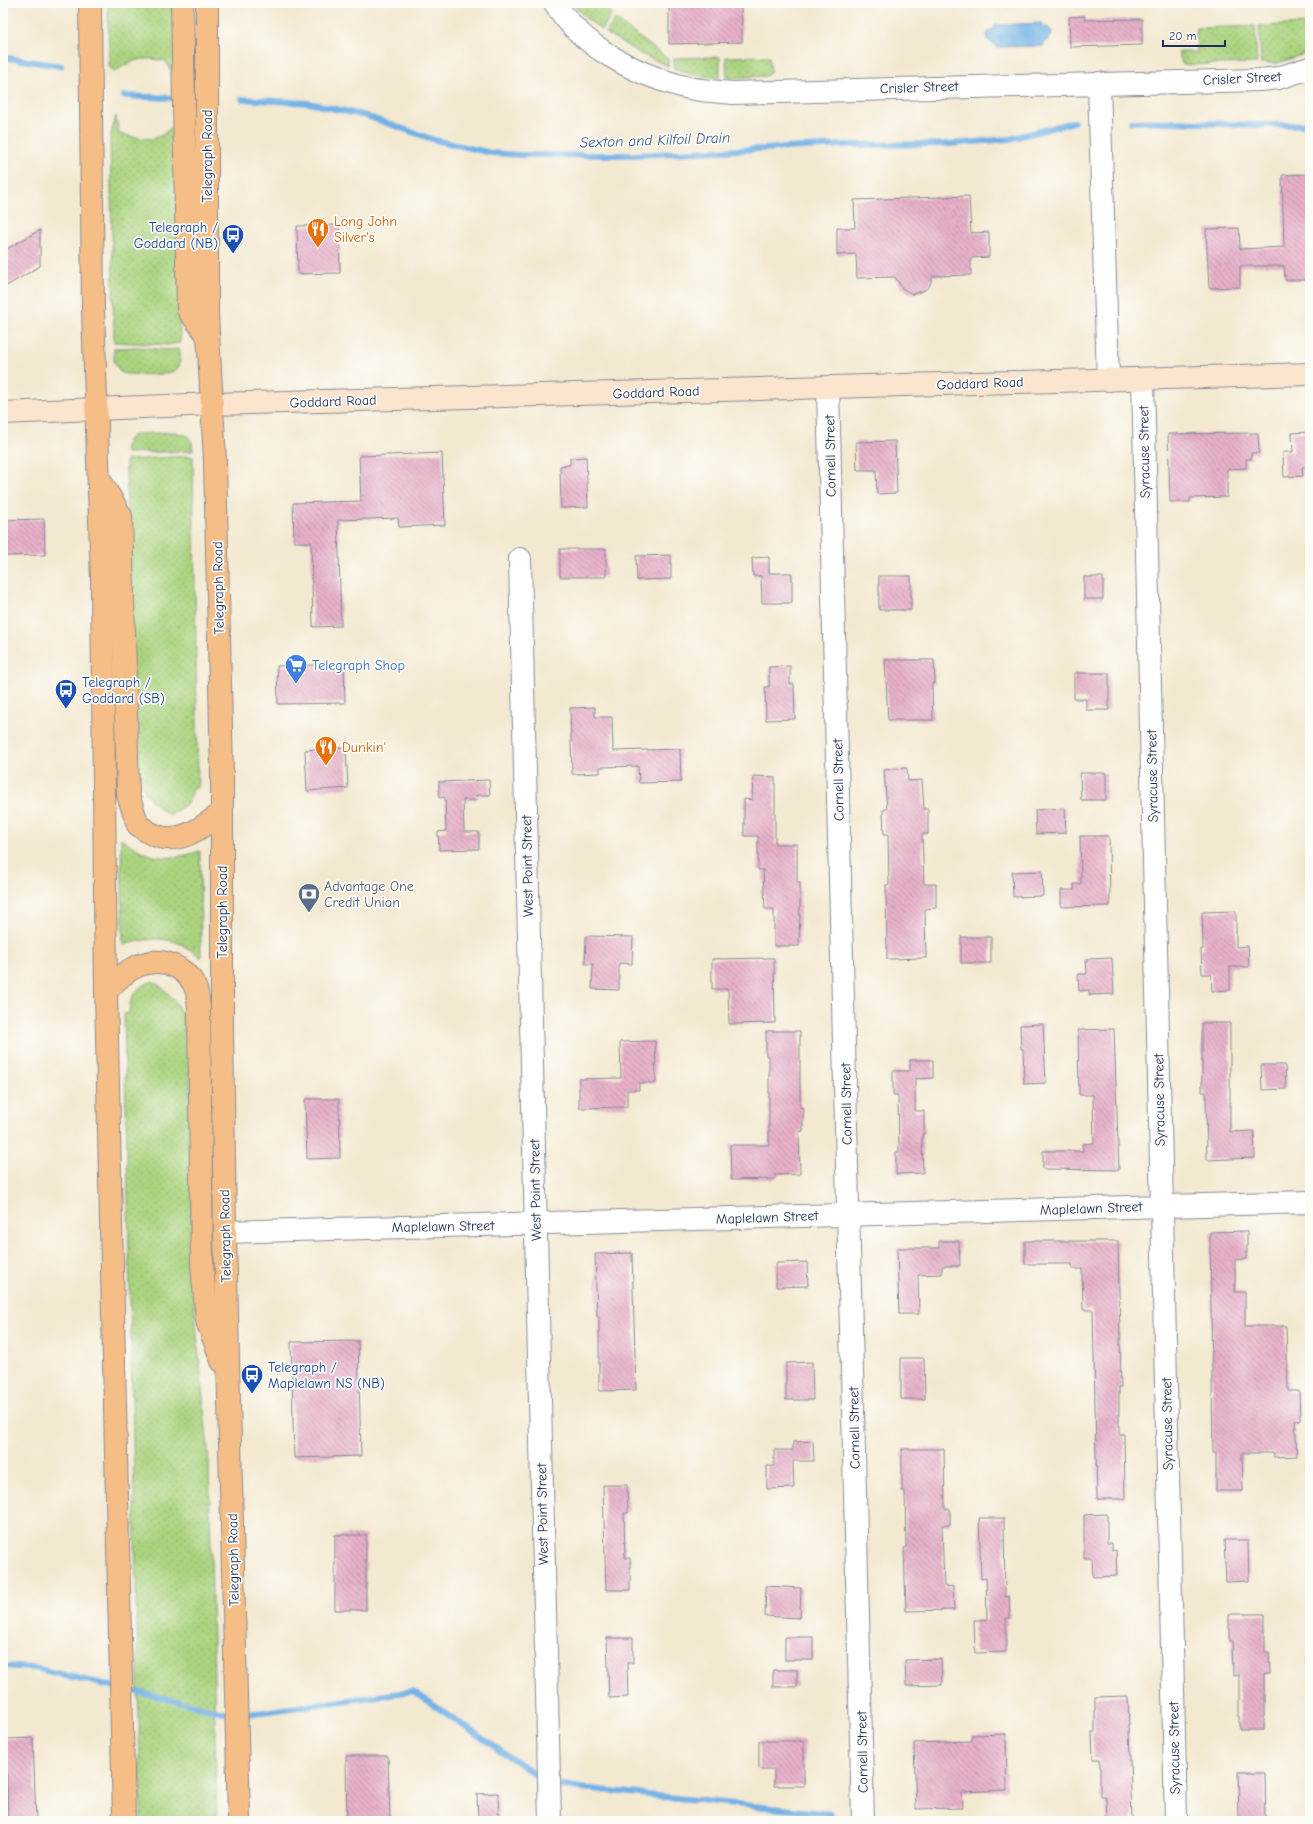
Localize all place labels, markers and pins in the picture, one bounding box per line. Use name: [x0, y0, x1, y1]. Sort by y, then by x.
place label: Long John Silver's: [334, 213, 397, 246]
restaurant icon: Long John Silver's: [305, 216, 331, 249]
place label: Telegraph / Goddard (NB): [134, 219, 218, 252]
bus stop icon: Telegraph / Goddard (NB): [220, 222, 246, 255]
supermarket icon: Telegraph Shop: [283, 652, 309, 685]
place label: Telegraph Shop: [312, 657, 405, 674]
place label: Telegraph / Goddard (SB): [82, 674, 165, 707]
bus stop icon: Telegraph / Goddard (SB): [53, 677, 79, 710]
restaurant icon: Dunkin': [313, 734, 339, 767]
place label: Dunkin': [342, 739, 386, 756]
place label: Advantage One Credit Union: [324, 878, 414, 911]
bank icon: Advantage One Credit Union: [296, 881, 322, 914]
place label: Telegraph / Maplelawn NS (NB): [268, 1359, 385, 1392]
bus stop icon: Telegraph / Maplelawn NS (NB): [239, 1362, 265, 1395]

